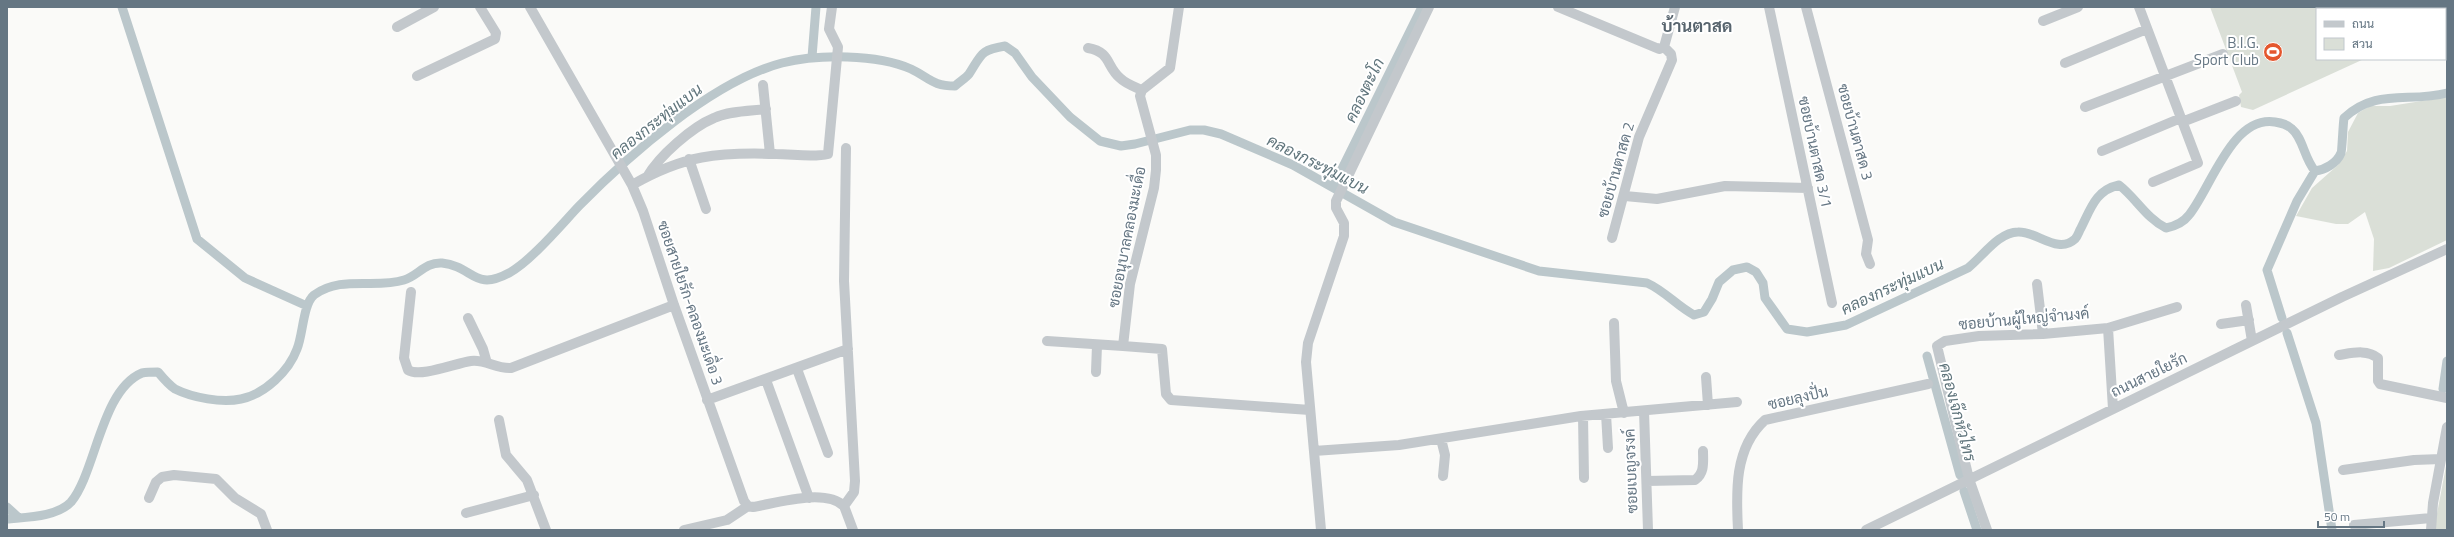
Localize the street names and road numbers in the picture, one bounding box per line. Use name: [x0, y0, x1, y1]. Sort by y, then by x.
street label: ซอยบ้านตาสด 3: [1832, 81, 1879, 183]
street label: ซอยบ้านตาสด 3/1: [1792, 94, 1839, 210]
street label: ซอยบ้านตาสด 2: [1591, 119, 1640, 221]
street label: ซอยอนุบาลคลองมะเดื่อ: [1099, 164, 1151, 310]
street label: ซอยสายใยรัก-คลองมะเดื่อ 3: [652, 217, 732, 388]
street label: ซอยบ้านผู้ใหญ่จำนงค์: [1958, 301, 2090, 336]
street label: ถนนสายใยรัก: [2107, 346, 2191, 403]
street label: ซอยลุงปั่น: [1765, 377, 1830, 416]
street label: ซอยเบญจรงค์: [1618, 428, 1643, 514]

